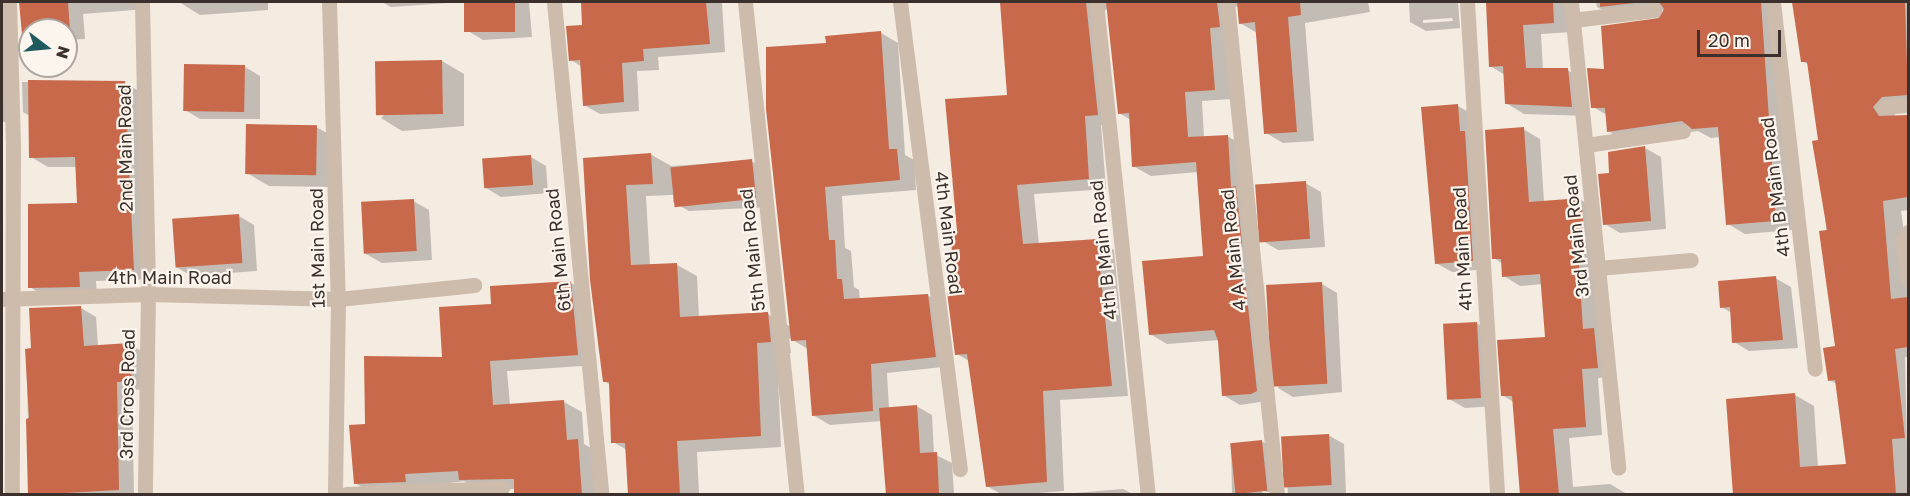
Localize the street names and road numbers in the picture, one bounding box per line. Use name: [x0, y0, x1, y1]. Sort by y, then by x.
street label: 2nd Main Road: [113, 84, 137, 212]
street label: 4th B Main Road: [1756, 116, 1794, 258]
street label: 4th Main Road: [931, 170, 967, 296]
street label: 3rd Main Road: [1559, 174, 1593, 298]
street label: 4th B Main Road: [1085, 179, 1121, 321]
street label: 6th Main Road: [541, 187, 575, 313]
street label: 4th Main Road: [1448, 187, 1476, 311]
street label: 1st Main Road: [305, 188, 329, 308]
street label: 5th Main Road: [735, 188, 769, 312]
street label: 4 A Main Road: [1216, 188, 1250, 312]
street label: 4th Main Road: [108, 266, 232, 288]
street label: 3rd Cross Road: [115, 329, 139, 459]

